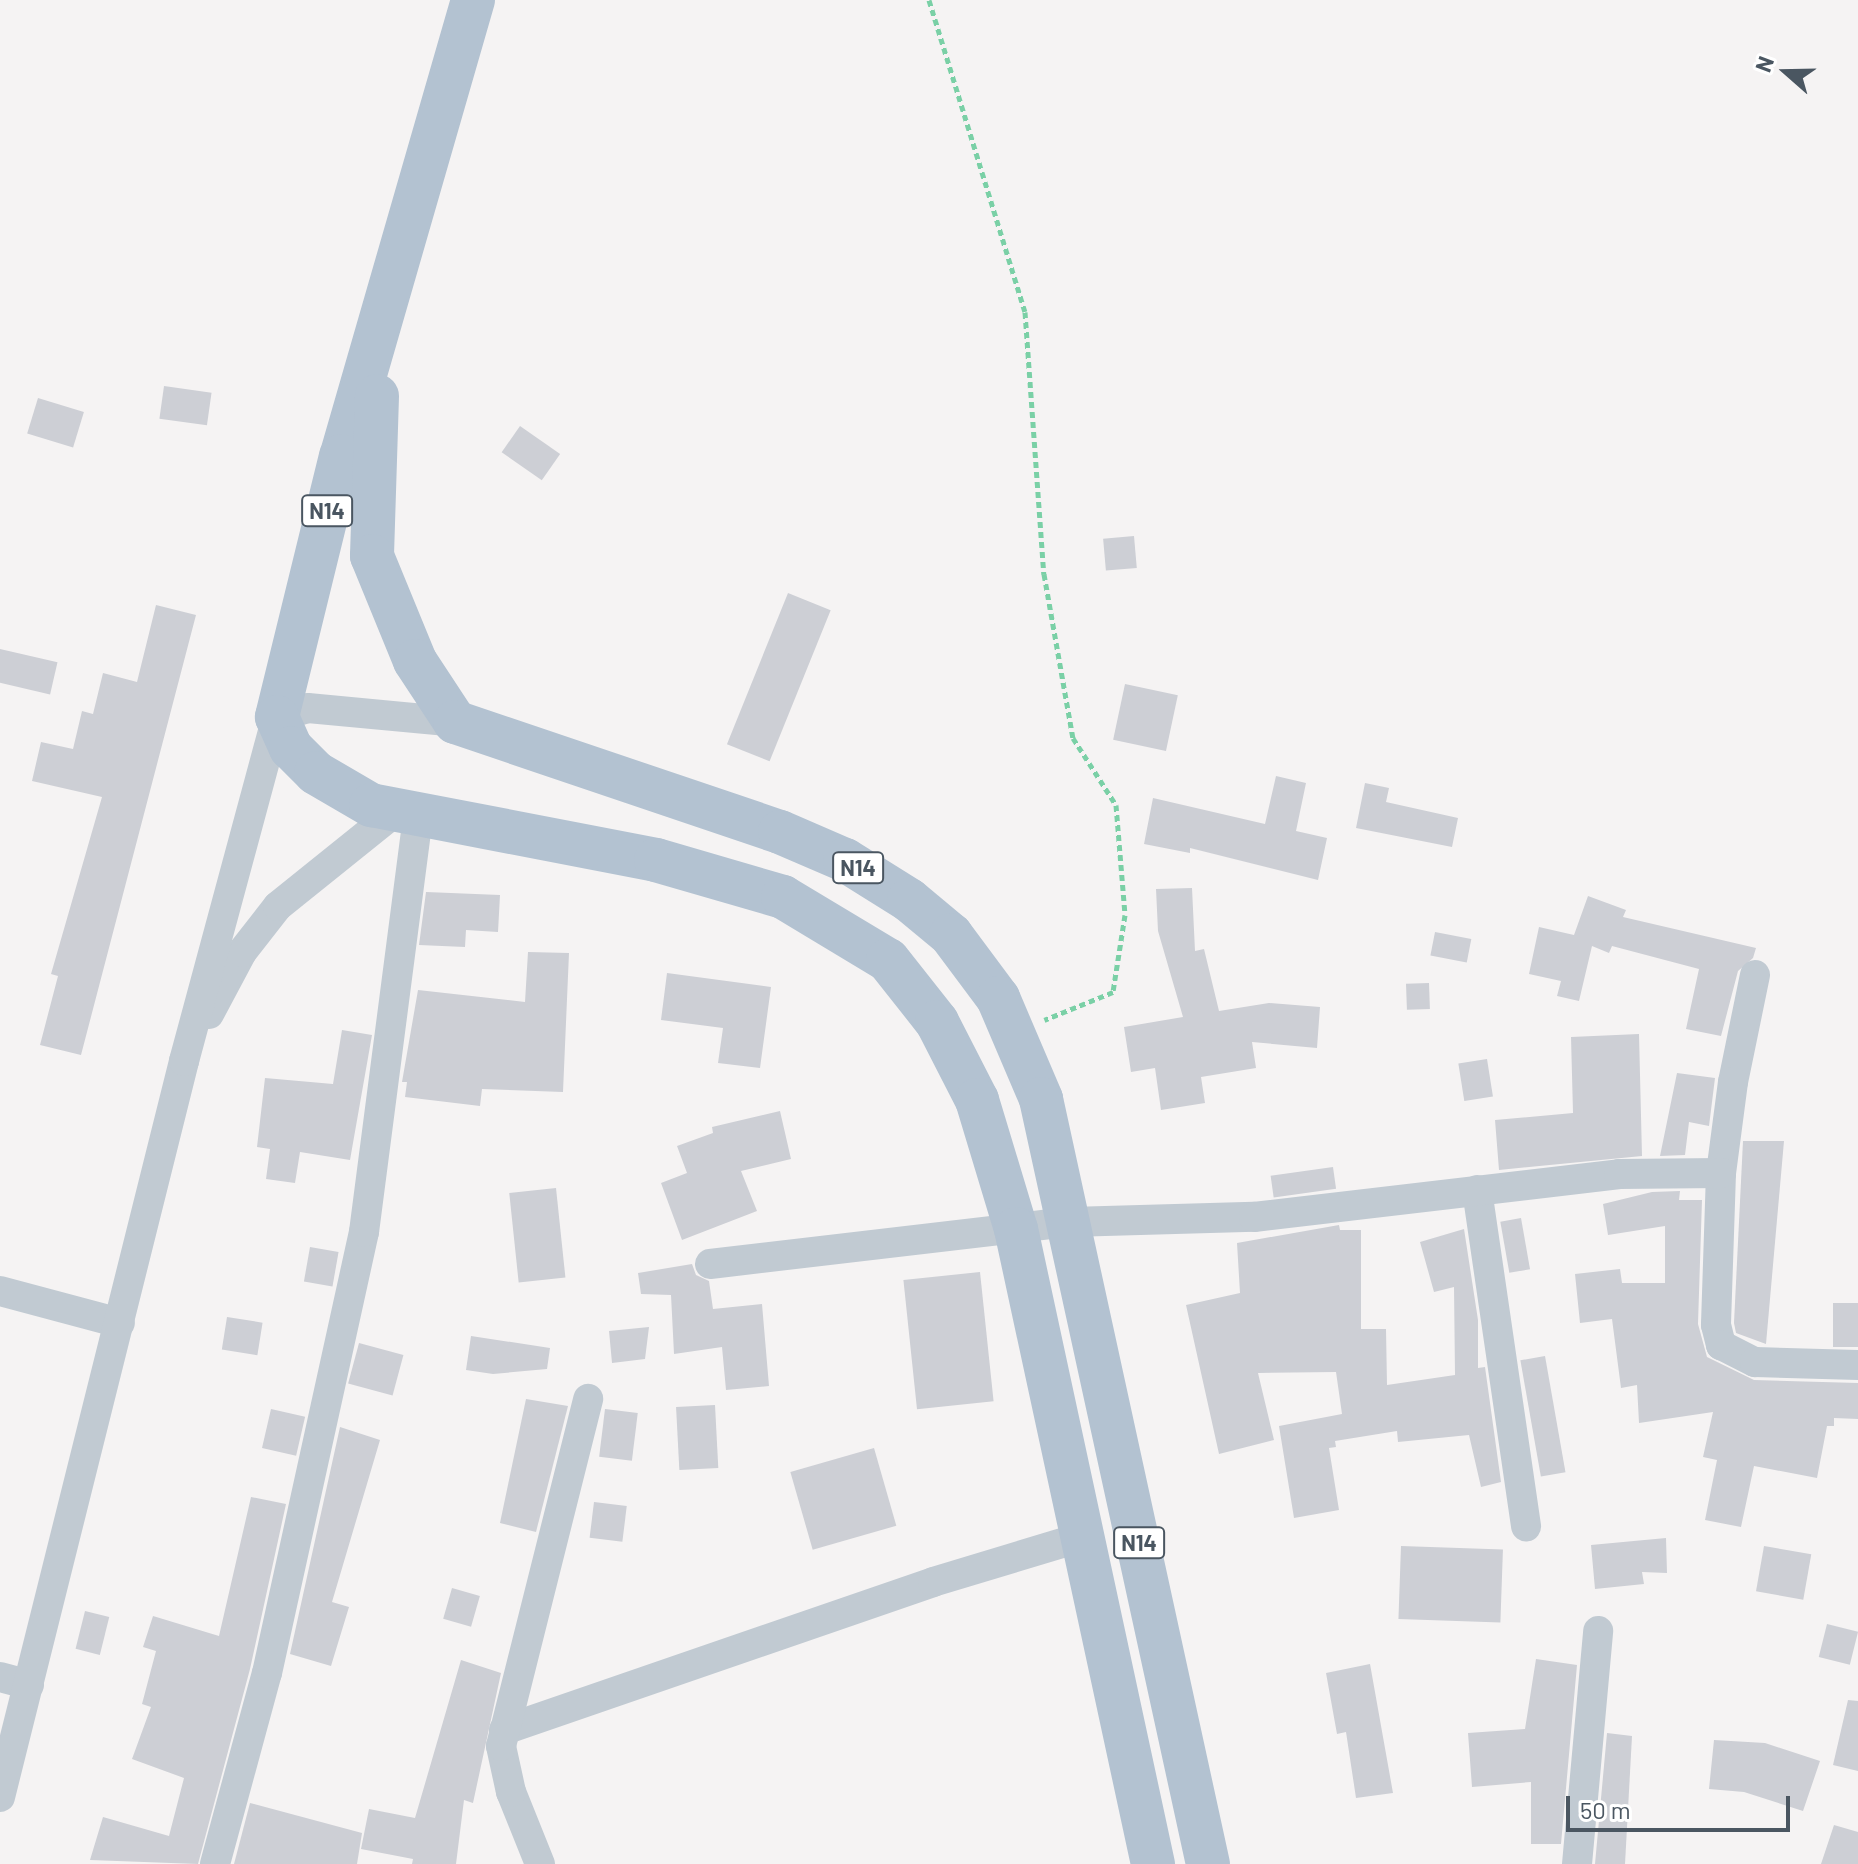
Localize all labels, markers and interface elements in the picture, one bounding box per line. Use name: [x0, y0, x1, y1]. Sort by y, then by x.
north arrow: [1746, 32, 1826, 112]
text: N: [1749, 52, 1778, 75]
road number: N14: [301, 493, 353, 529]
road number: N14: [832, 850, 884, 886]
road number: N14: [1113, 1525, 1165, 1561]
scale bar: [1570, 1780, 1794, 1830]
text: 50 m: [1580, 1795, 1631, 1824]

